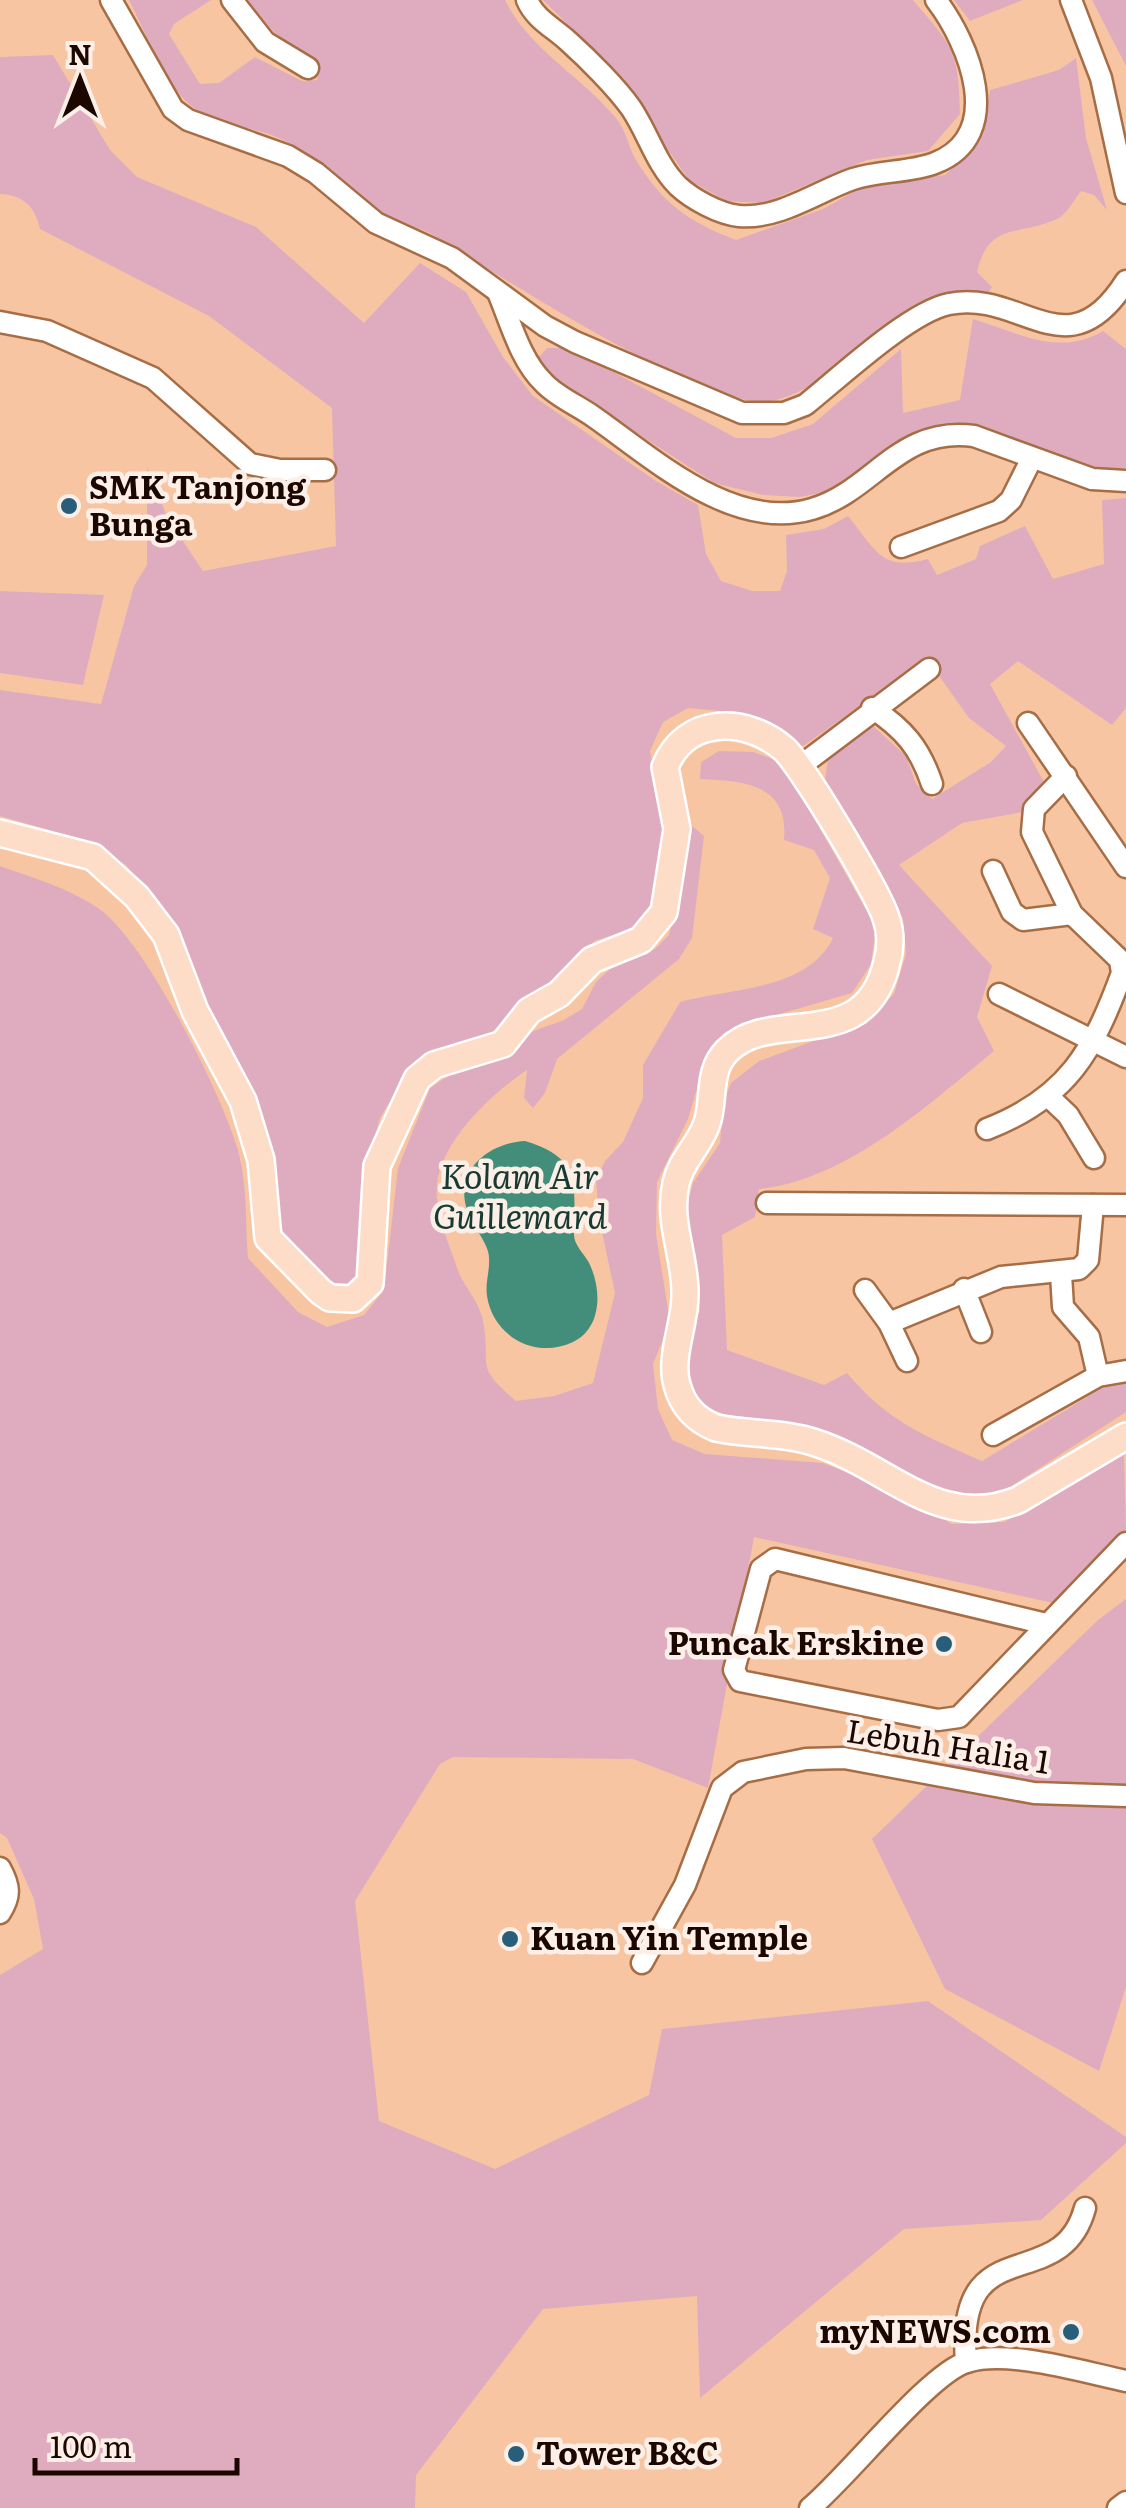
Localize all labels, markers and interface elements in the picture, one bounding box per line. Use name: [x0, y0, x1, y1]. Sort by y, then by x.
north arrow: [30, 30, 130, 130]
text: N: [68, 32, 92, 74]
place label: SMK Tanjong Bunga: [89, 461, 307, 546]
marker: SMK Tanjong Bunga: [58, 495, 80, 517]
water label: Kolam Air Guillemard: [433, 1148, 607, 1240]
place label: Puncak Erskine: [668, 1617, 924, 1665]
marker: Puncak Erskine: [933, 1633, 955, 1655]
street label: Lebuh Halia 1: [843, 1704, 1054, 1784]
place label: Kuan Yin Temple: [530, 1912, 808, 1960]
marker: Kuan Yin Temple: [499, 1928, 521, 1950]
place label: myNEWS.com: [819, 2305, 1051, 2353]
marker: myNEWS.com: [1060, 2321, 1082, 2343]
scale bar: [35, 2413, 238, 2475]
text: 100 m: [50, 2423, 132, 2467]
place label: Tower B&C: [536, 2427, 719, 2475]
marker: Tower B&C: [505, 2443, 527, 2465]

